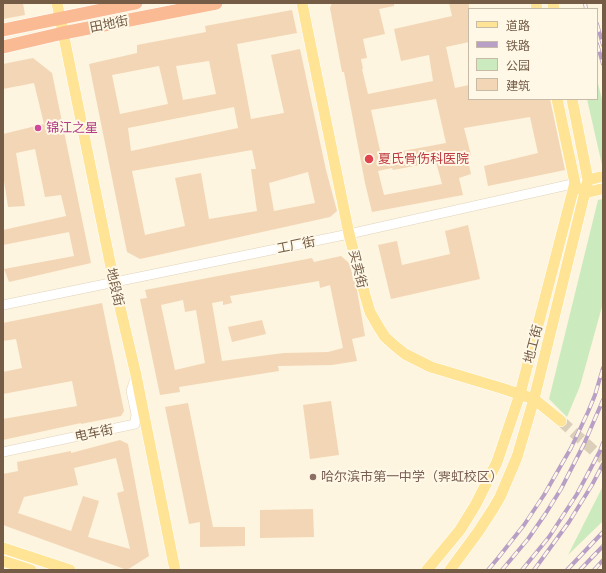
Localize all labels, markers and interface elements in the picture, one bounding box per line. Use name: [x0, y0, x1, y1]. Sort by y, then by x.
legend: [468, 8, 598, 100]
street label: 田地街: [88, 13, 130, 35]
text: 道路: [506, 18, 530, 32]
text: 铁路: [506, 38, 530, 52]
text: 公园: [506, 58, 530, 72]
text: 建筑: [506, 78, 530, 92]
place label: 锦江之星: [46, 120, 98, 136]
marker: 锦江之星: [33, 123, 43, 133]
place label: 夏氏骨伤科医院: [378, 151, 469, 167]
marker: 夏氏骨伤科医院: [363, 153, 375, 165]
street label: 工厂街: [275, 234, 317, 256]
street label: 买卖街: [346, 248, 370, 290]
street label: 地段街: [103, 266, 127, 308]
street label: 地工街: [520, 323, 546, 365]
street label: 电车街: [73, 421, 115, 445]
place label: 哈尔滨市第一中学（霁虹校区）: [321, 469, 503, 485]
marker: 哈尔滨市第一中学（霁虹校区）: [308, 472, 318, 482]

